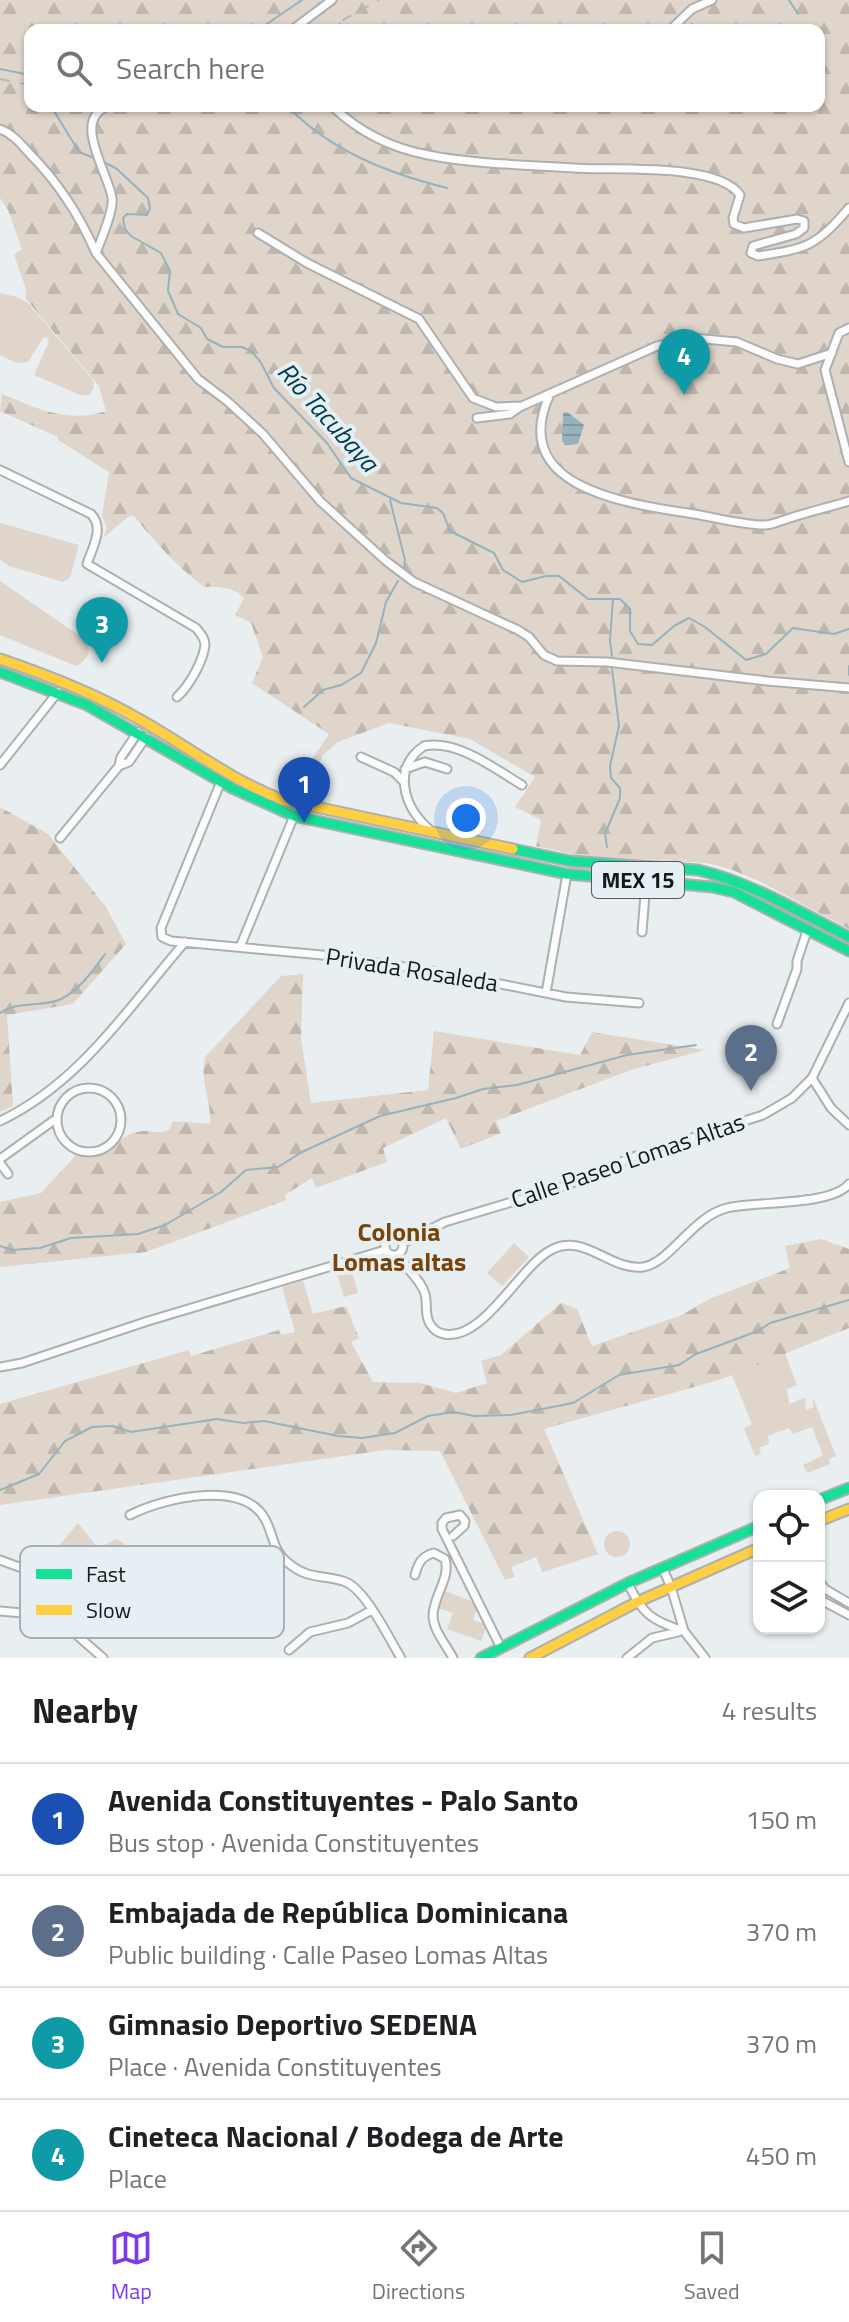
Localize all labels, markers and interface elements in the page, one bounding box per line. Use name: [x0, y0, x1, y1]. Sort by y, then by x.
search box: [24, 24, 825, 112]
text: Search here: [116, 45, 265, 91]
icon: search: [52, 46, 96, 90]
pin: 4: [658, 329, 710, 395]
water label: Río Tacubaya: [268, 353, 390, 482]
pin: 3: [76, 597, 128, 663]
pin: 1: [278, 757, 330, 823]
your location: [446, 798, 486, 838]
road number: MEX 15: [592, 862, 684, 898]
street label: Privada Rosaleda: [323, 938, 501, 1000]
pin: 2: [725, 1025, 777, 1091]
street label: Calle Paseo Lomas Altas: [506, 1103, 749, 1217]
district label: Colonia Lomas altas: [332, 1212, 466, 1281]
map controls: [753, 1490, 825, 1634]
button: locate: [753, 1490, 825, 1562]
legend: [20, 1546, 284, 1638]
text: Fast: [86, 1557, 126, 1591]
button: layers: [753, 1562, 825, 1634]
text: Slow: [86, 1593, 132, 1627]
text: Nearby: [32, 1684, 138, 1736]
text: 4 results: [722, 1691, 817, 1730]
text: Avenida Constituyentes - Palo Santo: [108, 1777, 578, 1823]
text: 1: [51, 1800, 65, 1839]
text: 150 m: [746, 1800, 817, 1839]
text: Bus stop · Avenida Constituyentes: [108, 1823, 479, 1862]
text: Embajada de República Dominicana: [108, 1889, 568, 1935]
text: 2: [51, 1912, 65, 1951]
text: 370 m: [746, 1912, 817, 1951]
text: Public building · Calle Paseo Lomas Altas: [108, 1935, 548, 1974]
text: Gimnasio Deportivo SEDENA: [108, 2001, 477, 2047]
text: 3: [51, 2024, 65, 2063]
text: 370 m: [746, 2024, 817, 2063]
text: Place · Avenida Constituyentes: [108, 2047, 442, 2086]
text: Cineteca Nacional / Bodega de Arte: [108, 2113, 564, 2159]
text: 4: [51, 2136, 65, 2175]
text: 450 m: [746, 2136, 817, 2175]
text: Place: [108, 2159, 167, 2198]
tab: Map: [109, 2226, 153, 2308]
tab: Directions: [372, 2226, 465, 2308]
tab: Saved: [684, 2226, 740, 2308]

